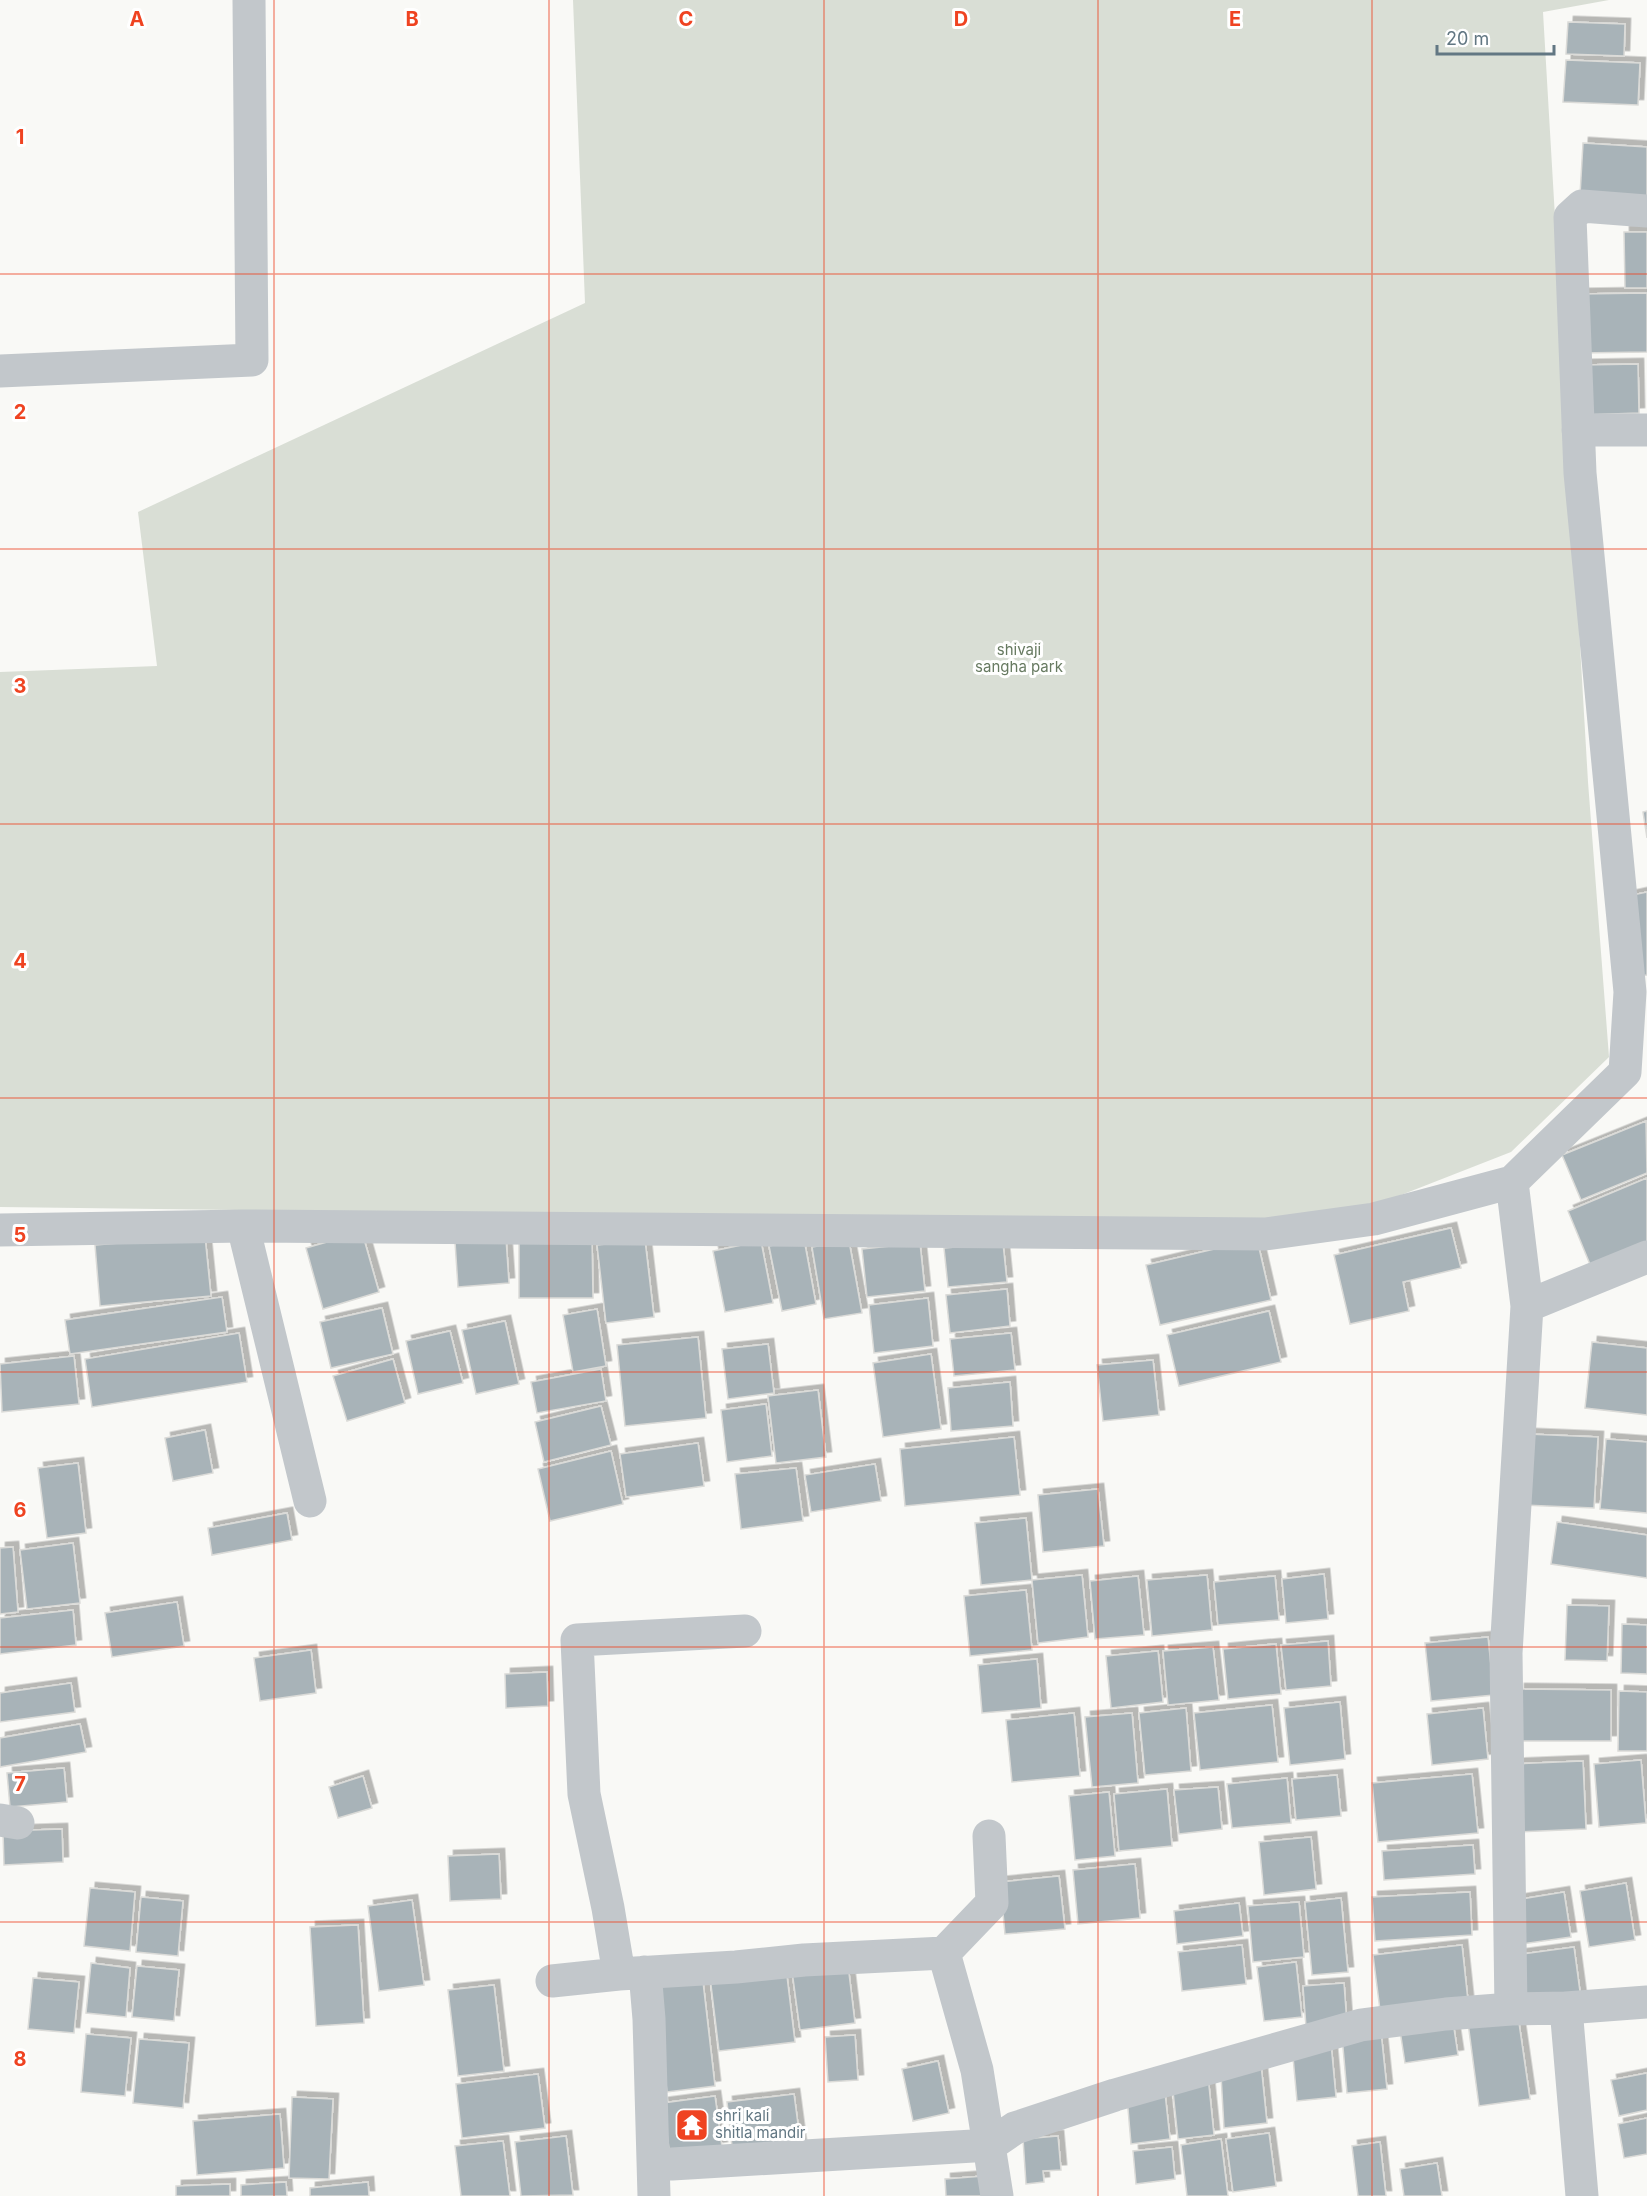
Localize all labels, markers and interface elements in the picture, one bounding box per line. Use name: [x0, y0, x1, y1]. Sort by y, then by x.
text: A: [130, 7, 145, 31]
text: B: [405, 7, 419, 31]
text: C: [679, 7, 693, 31]
text: D: [954, 7, 968, 31]
text: E: [1229, 7, 1241, 31]
scale bar: [1437, 18, 1554, 56]
text: 20 m: [1446, 28, 1489, 49]
text: 1: [16, 125, 24, 149]
text: 2: [14, 400, 26, 424]
park label: shivaji sangha park: [975, 640, 1064, 676]
text: 3: [14, 674, 26, 698]
text: 4: [13, 949, 27, 973]
text: 5: [14, 1223, 26, 1247]
text: 6: [14, 1498, 27, 1522]
text: 7: [14, 1772, 26, 1796]
text: 8: [13, 2047, 27, 2071]
place label: shri kali shitla mandir: [715, 2106, 806, 2142]
temple icon: shri kali shitla mandir: [674, 2107, 710, 2143]

